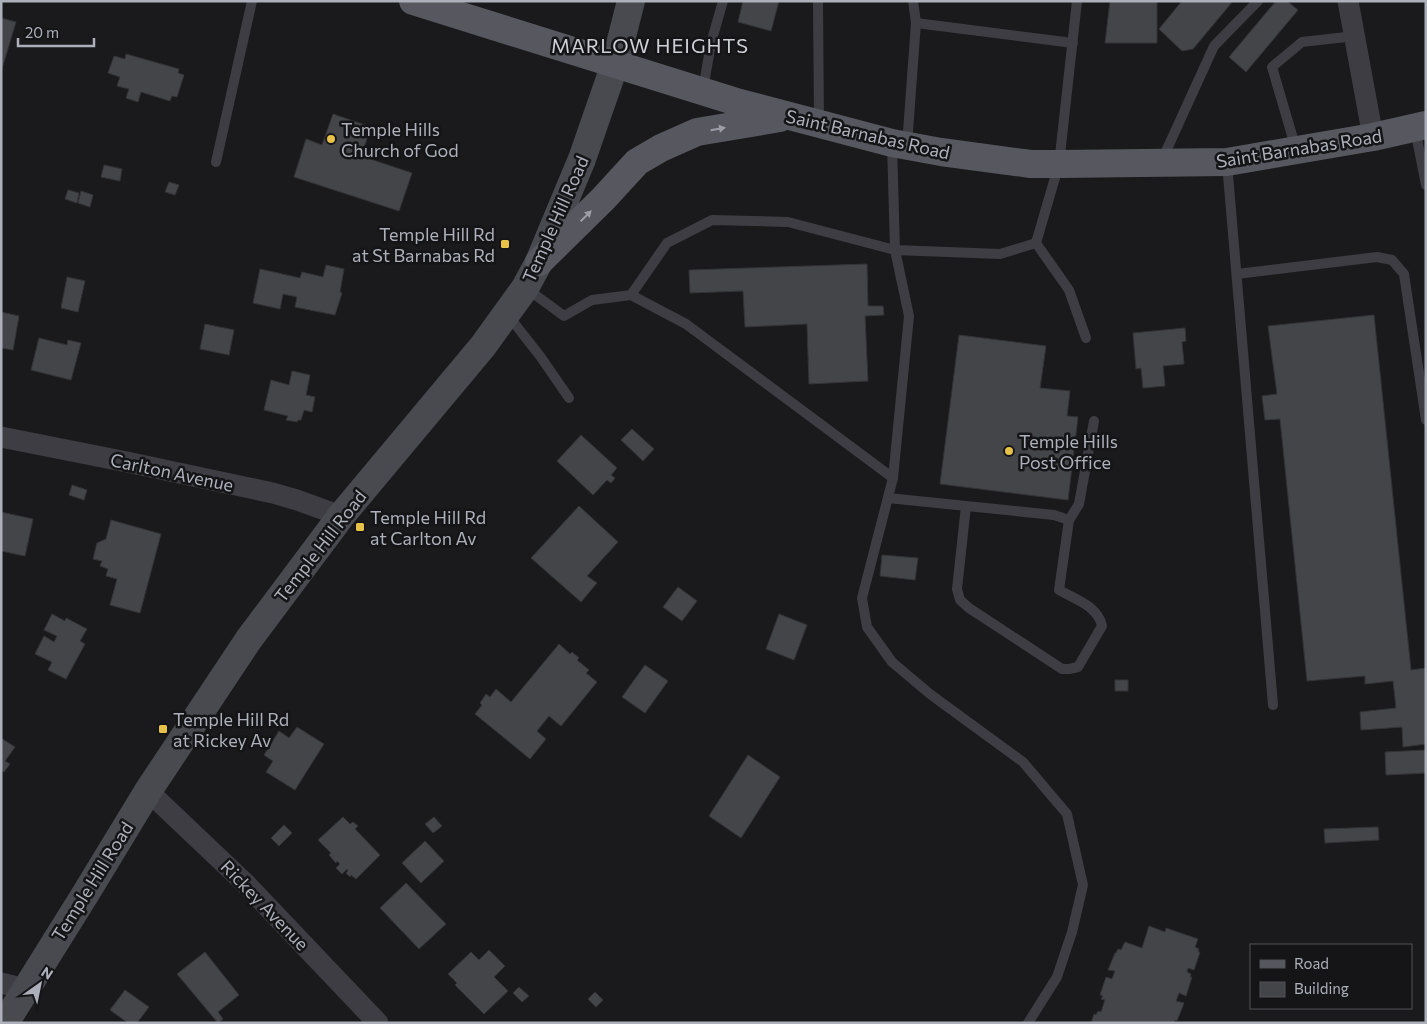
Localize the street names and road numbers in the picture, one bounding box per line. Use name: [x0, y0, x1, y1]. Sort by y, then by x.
street label: Saint Barnabas Road: [784, 104, 952, 164]
street label: Saint Barnabas Road: [1215, 124, 1383, 172]
street label: Temple Hill Road: [517, 152, 593, 286]
street label: Carlton Avenue: [108, 448, 236, 496]
street label: Temple Hill Road: [269, 486, 371, 606]
street label: Temple Hill Road: [47, 817, 137, 945]
street label: Rickey Avenue: [216, 855, 314, 955]

